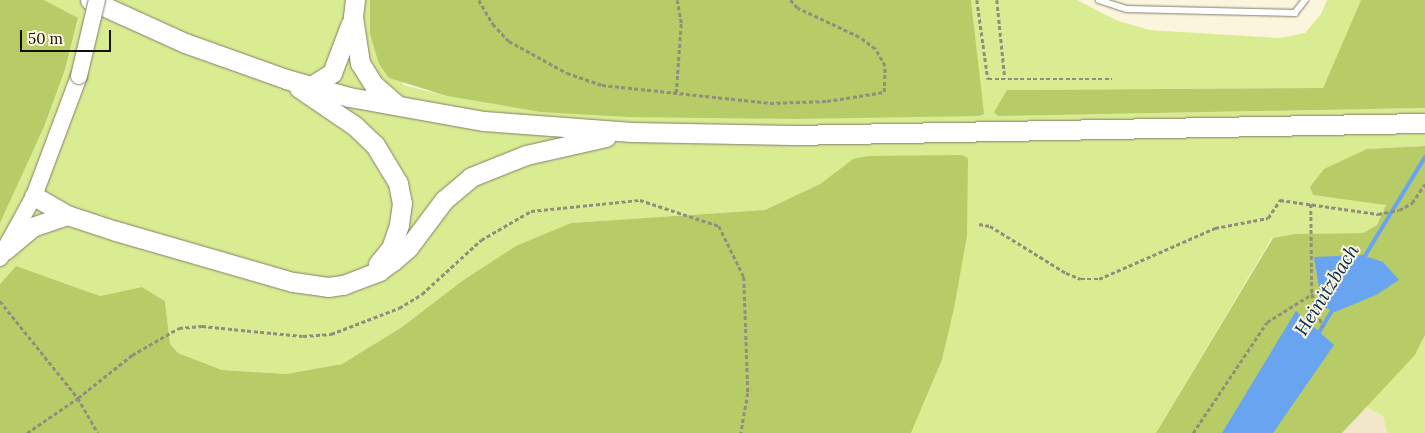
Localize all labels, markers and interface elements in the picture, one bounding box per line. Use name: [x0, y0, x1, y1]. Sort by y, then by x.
scale bar: [22, 20, 114, 52]
text: 50 m: [28, 29, 63, 48]
water label: Heinitzbach: [1290, 240, 1364, 340]

